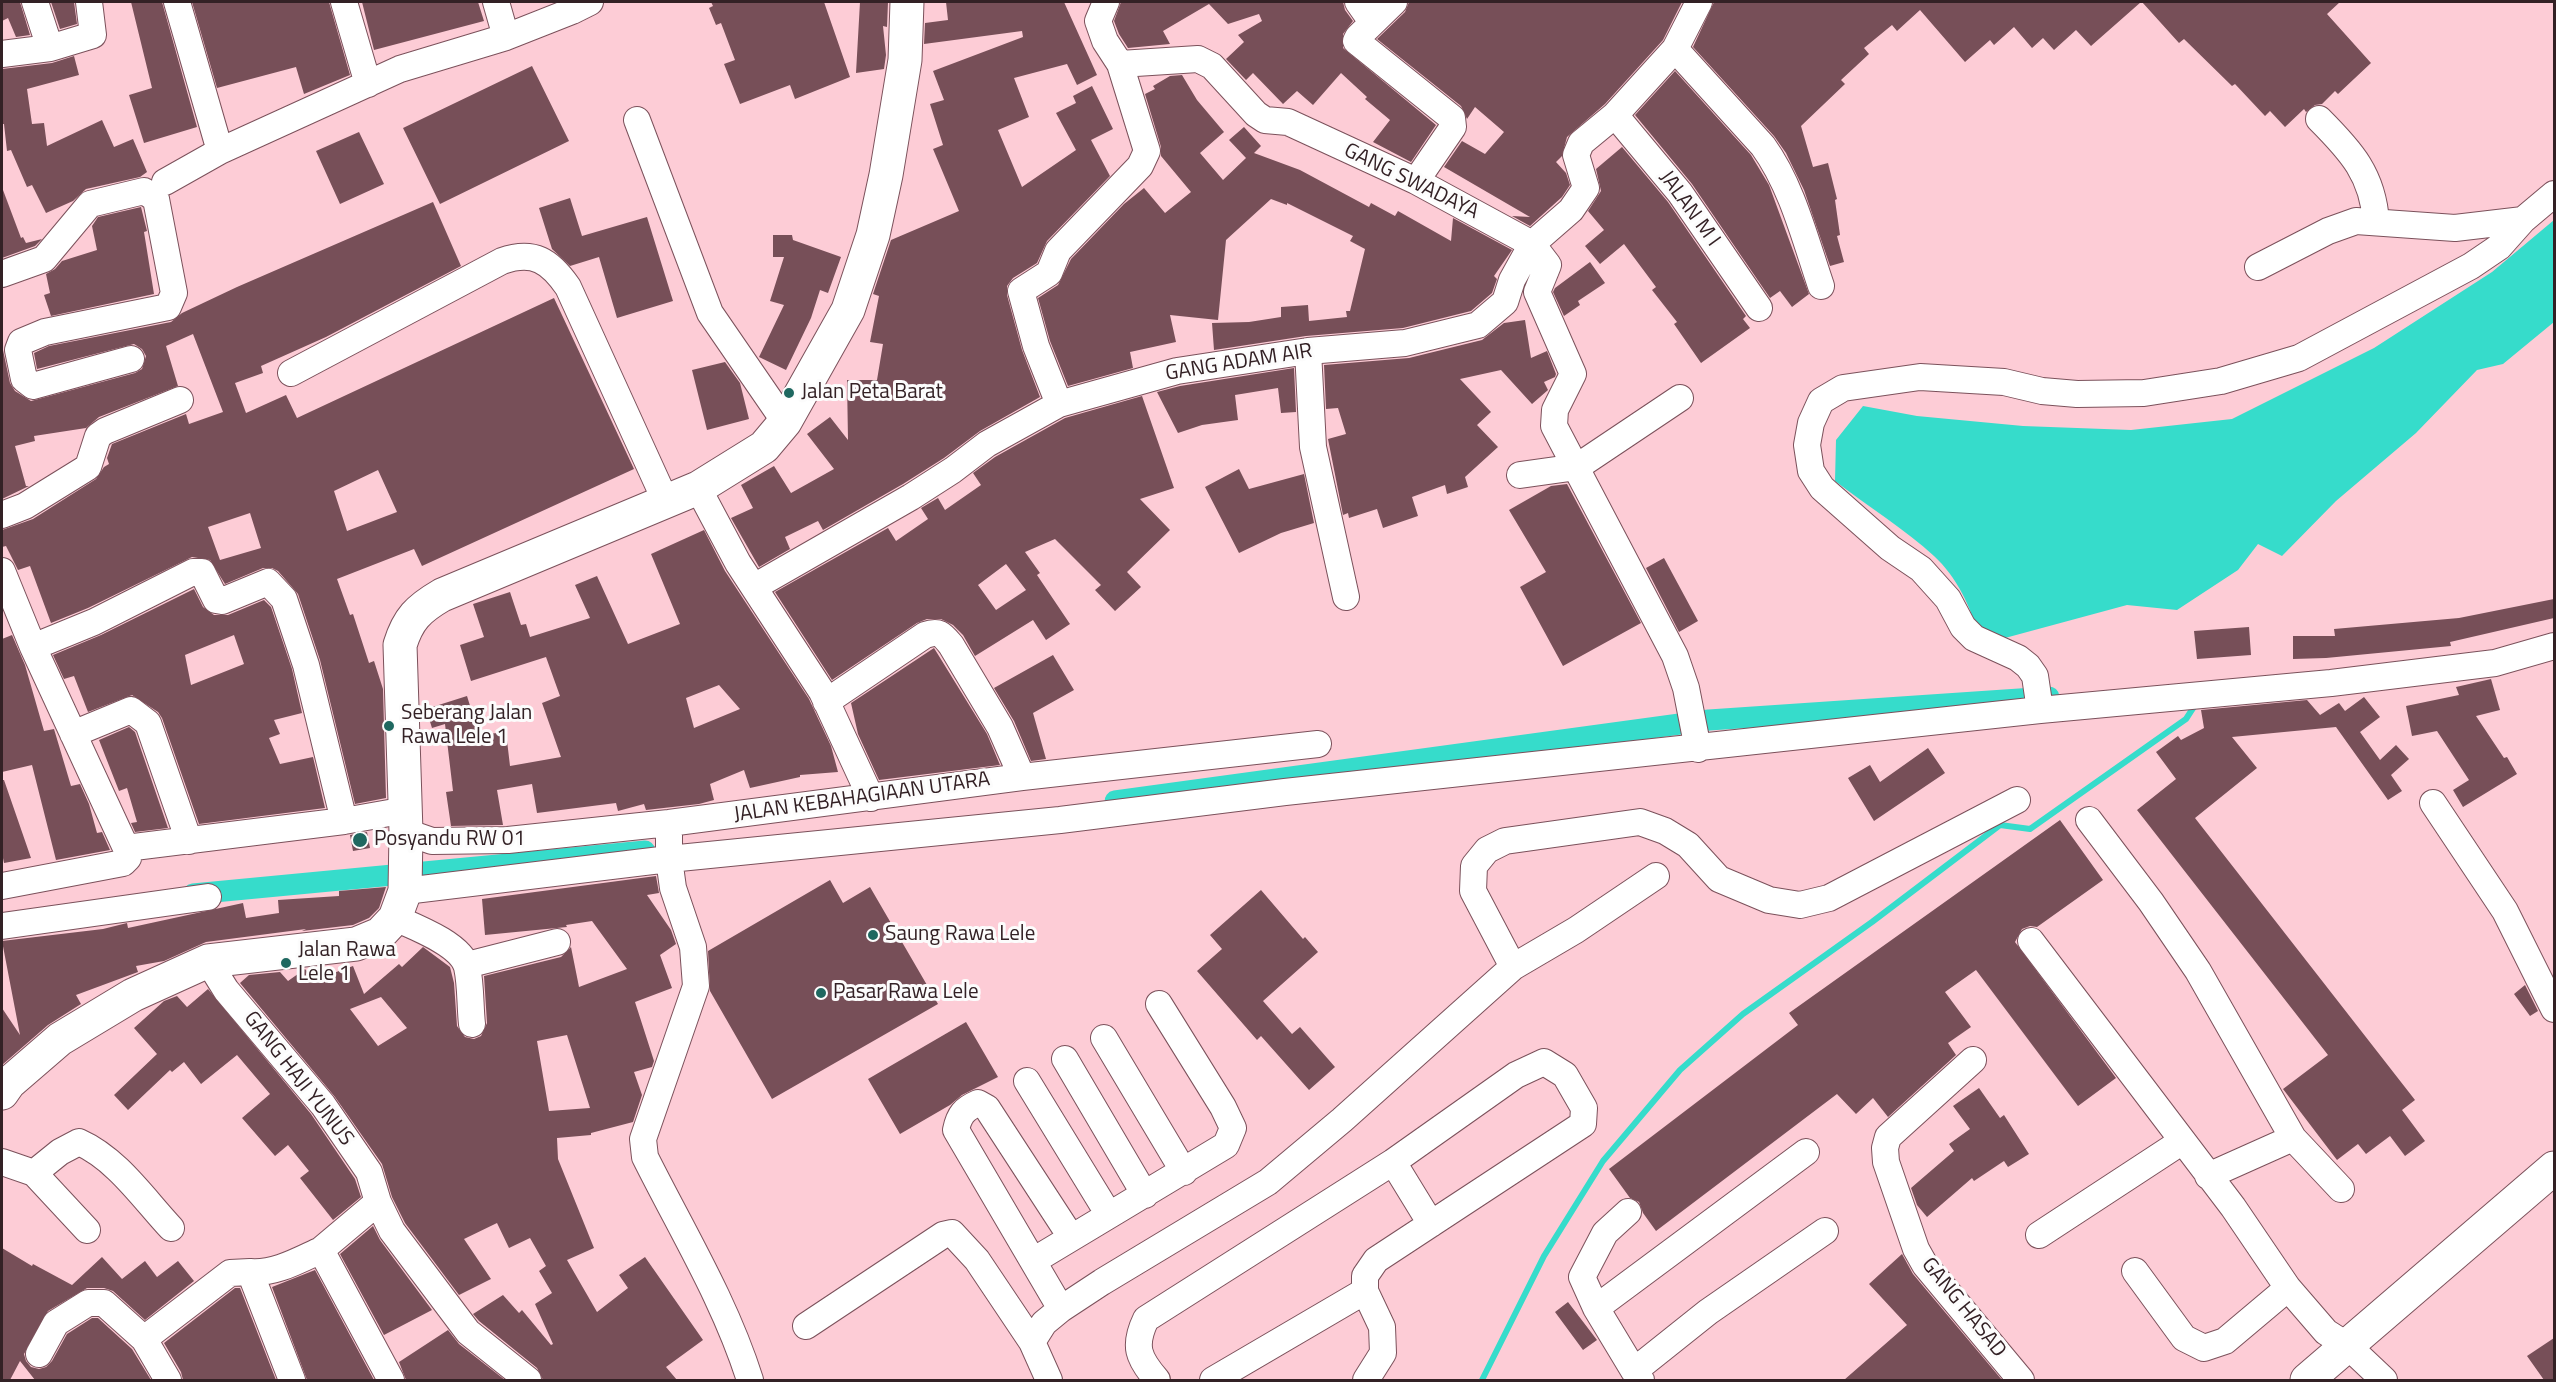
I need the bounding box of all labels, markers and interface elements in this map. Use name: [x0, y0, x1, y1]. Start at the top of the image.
street label: GANG SWADAYA: [1340, 138, 1482, 226]
street label: JALAN M I: [1653, 166, 1725, 252]
street label: GANG ADAM AIR: [1164, 339, 1314, 387]
place label: Jalan Peta Barat: [801, 380, 943, 406]
marker: Jalan Peta Barat: [782, 386, 796, 400]
place label: Seberang Jalan Rawa Lele 1: [401, 701, 532, 751]
marker: Seberang Jalan Rawa Lele 1: [382, 719, 396, 733]
street label: JALAN KEBAHAGIAAN UTARA: [732, 768, 992, 828]
place label: Posyandu RW 01: [374, 827, 525, 853]
marker: Posyandu RW 01: [351, 831, 369, 849]
place label: Saung Rawa Lele: [885, 922, 1035, 948]
marker: Saung Rawa Lele: [866, 928, 880, 942]
place label: Jalan Rawa Lele 1: [298, 938, 396, 988]
marker: Jalan Rawa Lele 1: [279, 956, 293, 970]
place label: Pasar Rawa Lele: [833, 980, 979, 1006]
marker: Pasar Rawa Lele: [814, 986, 828, 1000]
street label: GANG HAJI YUNUS: [238, 1007, 358, 1151]
street label: GANG HASAD: [1915, 1253, 2011, 1363]

